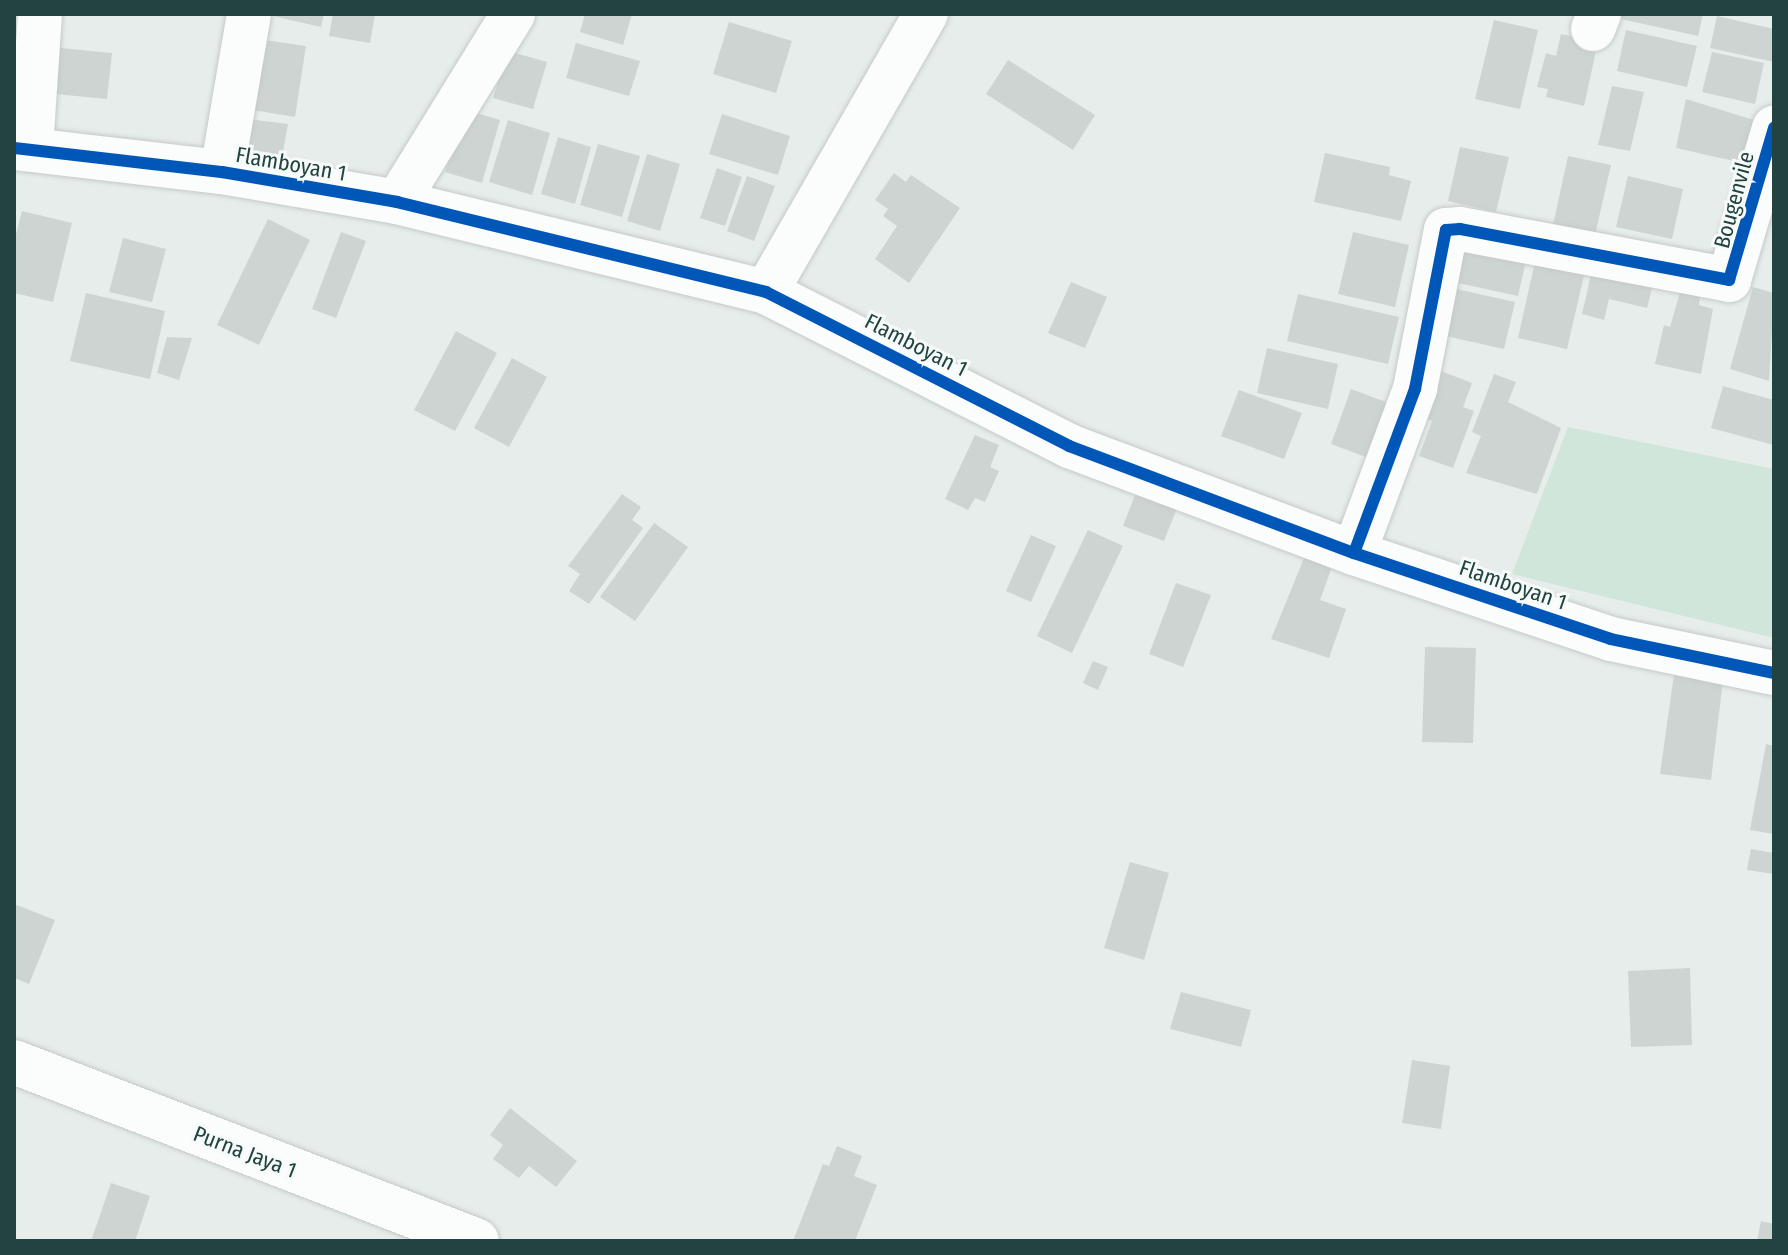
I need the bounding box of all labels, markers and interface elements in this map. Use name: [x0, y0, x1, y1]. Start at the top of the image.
street label: Flamboyan 1: [234, 141, 348, 187]
street label: Bougenvile: [1708, 149, 1760, 251]
street label: Flamboyan 1: [860, 308, 972, 382]
street label: Flamboyan 1: [1456, 554, 1570, 616]
street label: Purna Jaya 1: [190, 1120, 300, 1184]

